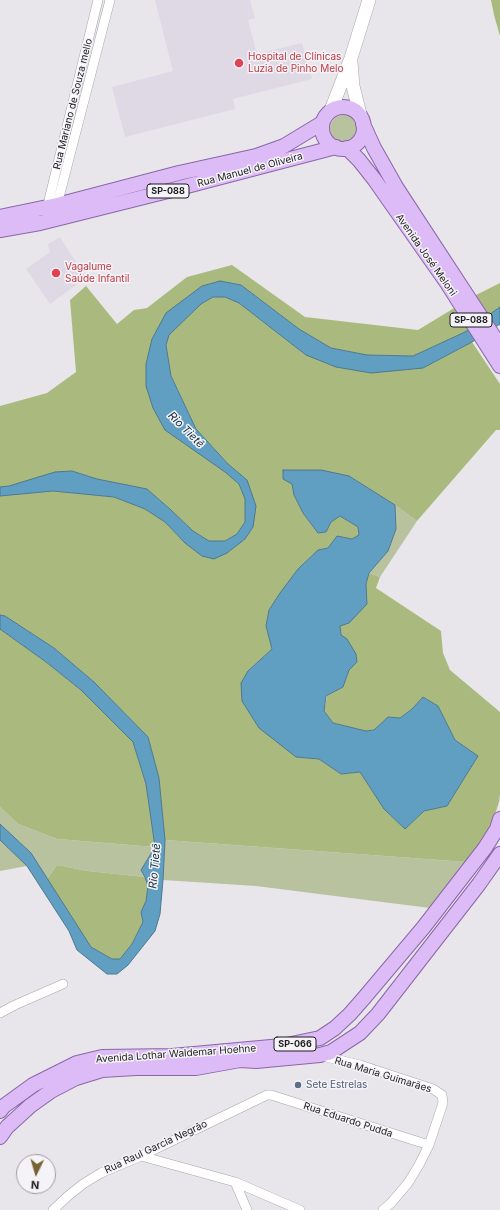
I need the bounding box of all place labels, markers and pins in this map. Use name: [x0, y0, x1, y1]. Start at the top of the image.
place label: Hospital de Clínicas Luzia de Pinho Melo: [248, 51, 343, 74]
marker: Hospital de Clínicas Luzia de Pinho Melo: [233, 57, 245, 69]
place label: Vagalume Saúde Infantil: [65, 261, 129, 284]
marker: Vagalume Saúde Infantil: [50, 267, 62, 279]
place label: Sete Estrelas: [306, 1079, 367, 1091]
marker: Sete Estrelas: [293, 1080, 303, 1090]

